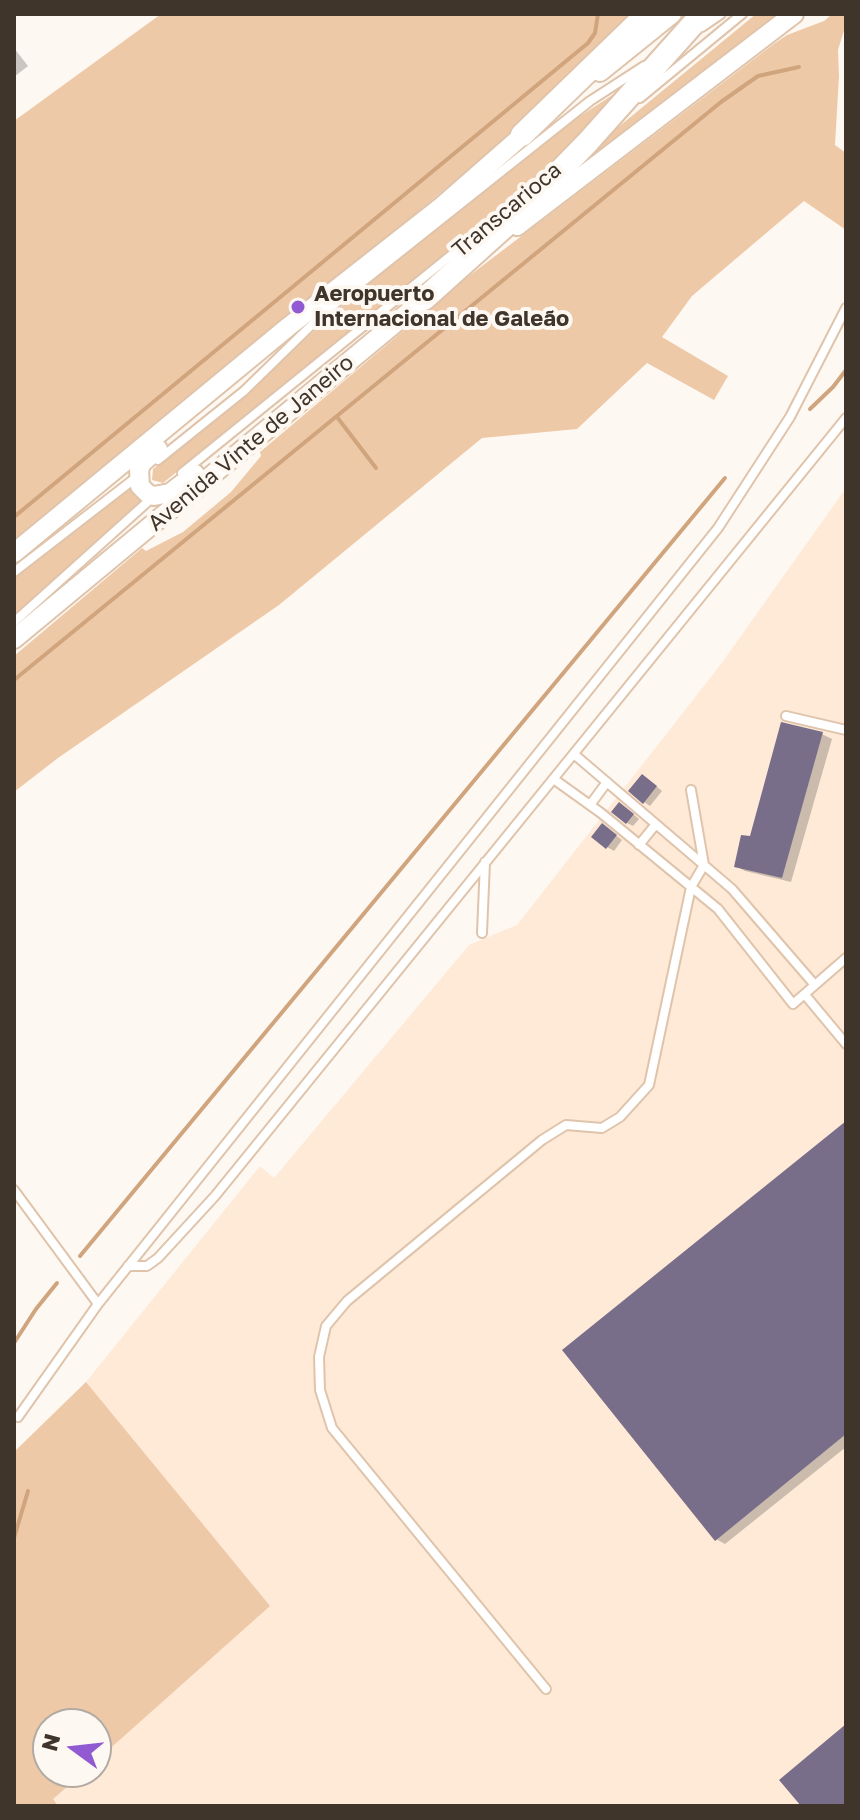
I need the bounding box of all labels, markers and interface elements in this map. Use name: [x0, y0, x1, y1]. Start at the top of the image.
street label: Transcarioca: [447, 157, 567, 263]
place label: Aeropuerto Internacional de Galeão: [314, 281, 569, 332]
marker: Aeropuerto Internacional de Galeão: [289, 298, 307, 316]
street label: Avenida Vinte de Janeiro: [143, 349, 359, 537]
north arrow: [32, 1708, 112, 1788]
text: N: [35, 1731, 65, 1754]

